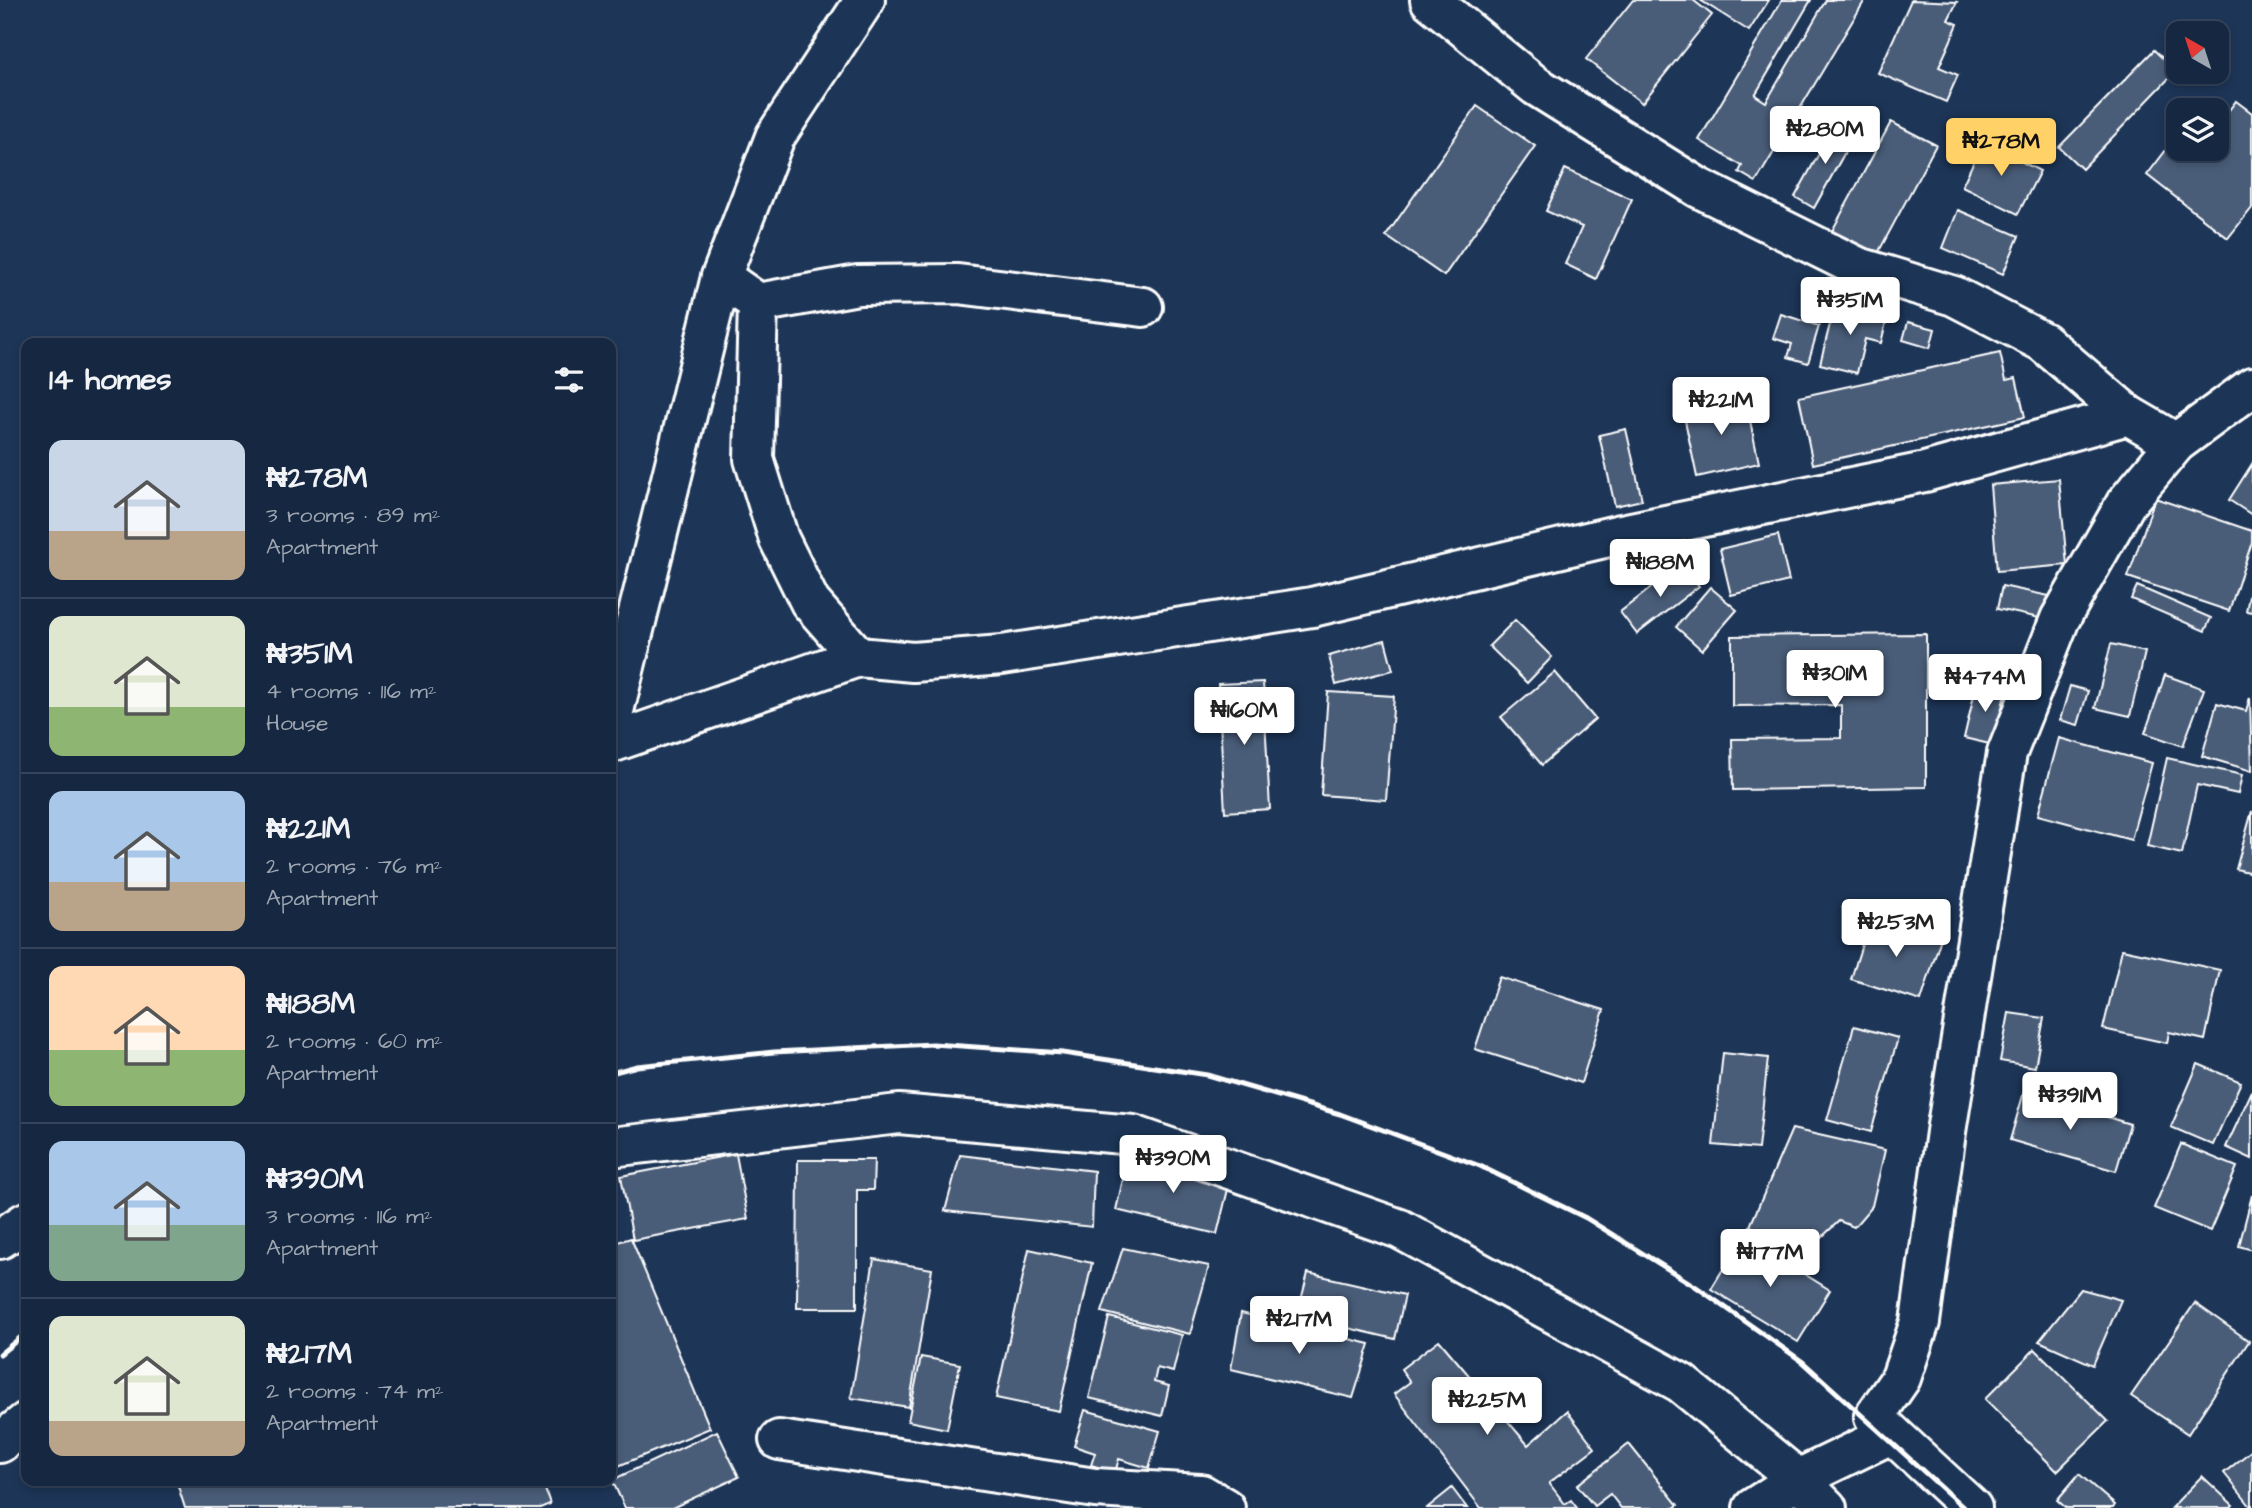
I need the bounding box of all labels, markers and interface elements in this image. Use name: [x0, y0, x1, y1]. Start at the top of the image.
north arrow: [2166, 21, 2230, 84]
map controls: [2166, 21, 2229, 161]
button: layers: [2166, 98, 2229, 161]
pin: ₦280M: [1776, 106, 1874, 166]
text: ₦280M: [1786, 113, 1864, 145]
pin: ₦278M: [1952, 118, 2050, 178]
text: ₦278M: [1962, 125, 2040, 157]
pin: ₦351M: [1801, 278, 1899, 337]
text: ₦351M: [1817, 284, 1883, 316]
text: 14 homes: [49, 359, 172, 401]
icon: filters: [550, 361, 588, 399]
pin: ₦221M: [1672, 378, 1770, 437]
text: ₦221M: [1689, 384, 1753, 416]
text: ₦278M: [266, 457, 368, 499]
icon: home: [105, 468, 189, 552]
text: 3 rooms · 89 m²: [266, 499, 440, 531]
text: Apartment: [266, 531, 378, 563]
pin: ₦188M: [1611, 540, 1709, 599]
text: ₦188M: [1626, 546, 1694, 578]
text: ₦351M: [266, 633, 353, 675]
icon: home: [105, 644, 189, 728]
pin: ₦301M: [1786, 650, 1884, 710]
pin: ₦474M: [1936, 654, 2034, 714]
text: ₦301M: [1803, 657, 1867, 689]
text: ₦474M: [1944, 661, 2026, 693]
text: 4 rooms · 116 m²: [266, 675, 437, 707]
pin: ₦160M: [1195, 688, 1293, 747]
text: ₦160M: [1210, 694, 1278, 726]
text: House: [266, 707, 329, 739]
text: ₦221M: [266, 808, 351, 850]
icon: home: [105, 819, 189, 903]
text: 2 rooms · 76 m²: [266, 850, 442, 882]
text: Apartment: [266, 882, 378, 914]
pin: ₦253M: [1847, 900, 1945, 959]
text: ₦253M: [1858, 906, 1934, 938]
text: ₦188M: [266, 983, 355, 1025]
icon: home: [105, 994, 189, 1078]
text: 2 rooms · 60 m²: [266, 1025, 443, 1057]
text: Apartment: [266, 1057, 378, 1089]
pin: ₦391M: [2021, 1072, 2119, 1132]
text: ₦391M: [2038, 1079, 2102, 1111]
pin: ₦390M: [1124, 1136, 1222, 1195]
text: ₦390M: [1136, 1142, 1210, 1174]
text: ₦390M: [266, 1158, 364, 1200]
icon: home: [105, 1169, 189, 1253]
text: 3 rooms · 116 m²: [266, 1200, 433, 1232]
pin: ₦177M: [1721, 1230, 1819, 1289]
text: Apartment: [266, 1232, 378, 1264]
text: ₦177M: [1737, 1236, 1803, 1268]
pin: ₦217M: [1250, 1296, 1348, 1356]
text: ₦217M: [1266, 1303, 1332, 1335]
text: ₦217M: [266, 1333, 352, 1375]
icon: home: [105, 1344, 189, 1428]
text: 2 rooms · 74 m²: [266, 1375, 444, 1407]
pin: ₦225M: [1438, 1378, 1536, 1437]
text: ₦225M: [1448, 1384, 1526, 1416]
text: Apartment: [266, 1407, 378, 1439]

